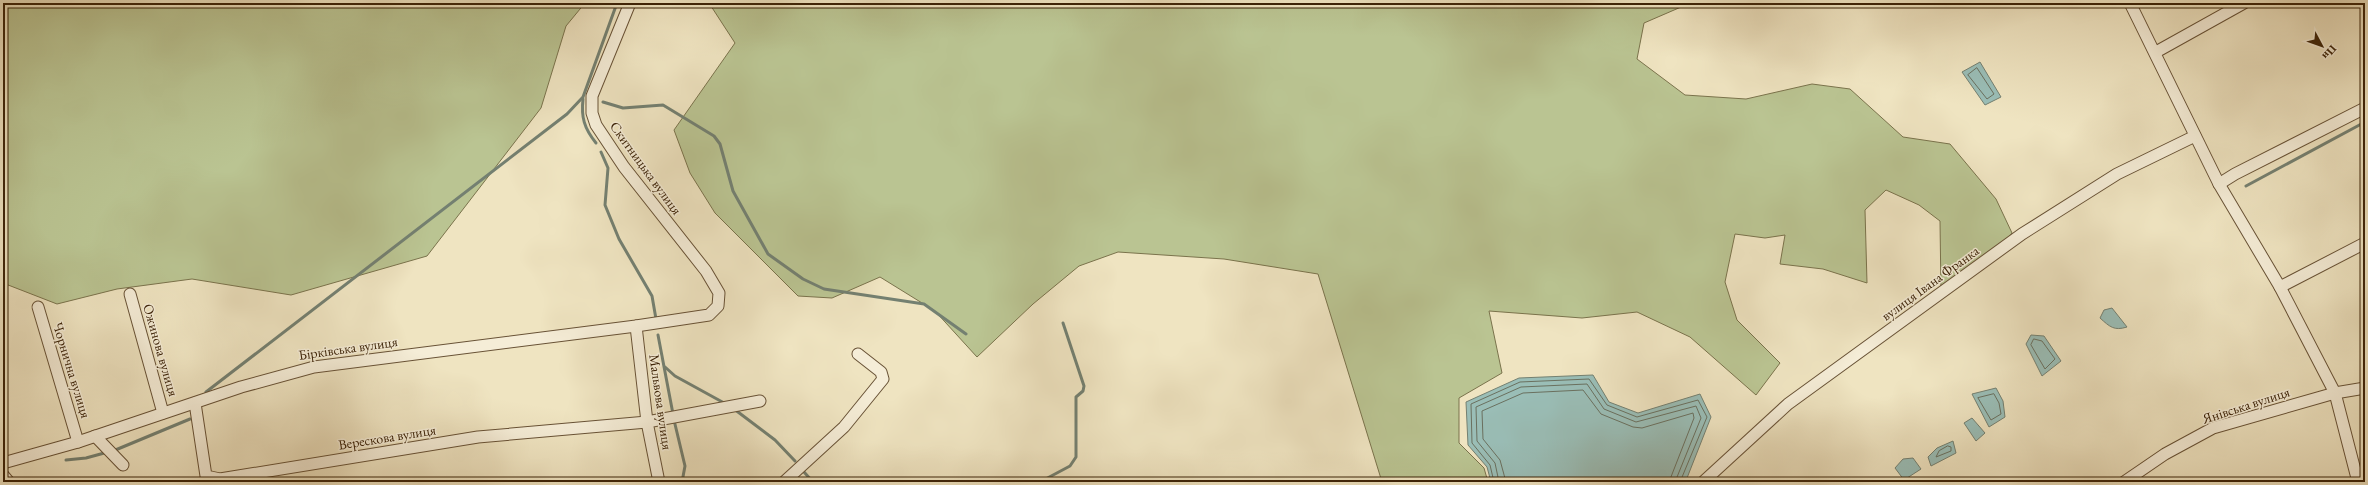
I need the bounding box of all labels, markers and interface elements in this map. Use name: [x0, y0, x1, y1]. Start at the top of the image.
north arrow: [2302, 26, 2342, 66]
text: Пн: [2319, 42, 2340, 63]
street label: Скитницька вулиця: [606, 118, 686, 218]
street label: вулиця Івана Франка: [1878, 241, 1983, 325]
street label: Ожинова вулиця: [139, 302, 183, 398]
street label: Чорнична вулиця: [49, 320, 95, 420]
street label: Бірківська вулиця: [297, 332, 399, 364]
street label: Мальвова вулиця: [645, 353, 677, 451]
street label: Янівська вулиця: [2199, 382, 2292, 428]
street label: Верескова вулиця: [337, 420, 437, 454]

